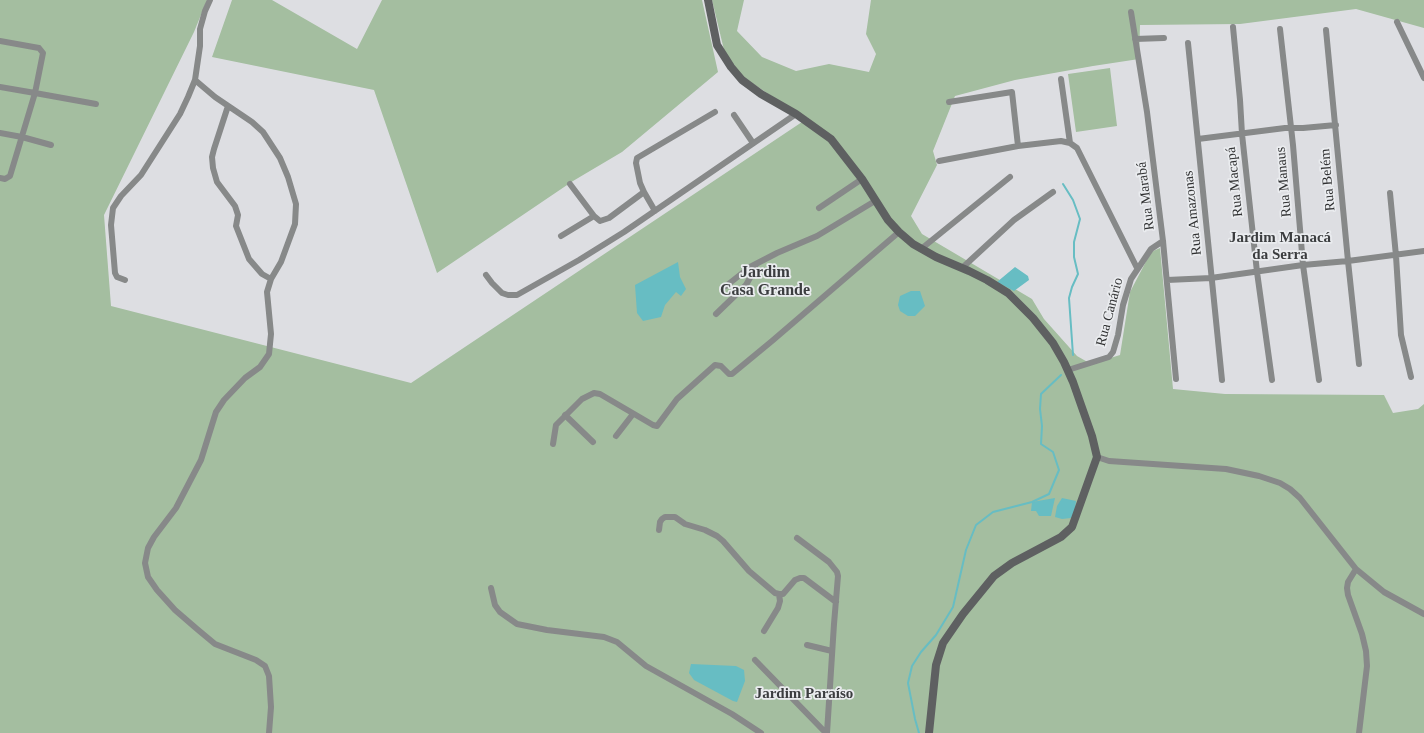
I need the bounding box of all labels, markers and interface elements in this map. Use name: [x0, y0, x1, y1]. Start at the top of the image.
street label: Rua Macapá: [1223, 146, 1247, 218]
street label: Rua Manaus: [1273, 146, 1295, 218]
street label: Rua Belém: [1317, 148, 1339, 212]
street label: Rua Marabá: [1133, 161, 1159, 231]
street label: Rua Amazonas: [1180, 170, 1206, 256]
district label: Jardim Manacá da Serra: [1229, 229, 1331, 264]
district label: Jardim Casa Grande: [720, 263, 810, 301]
street label: Rua Canário: [1093, 276, 1127, 348]
district label: Jardim Paraíso: [755, 685, 853, 703]

